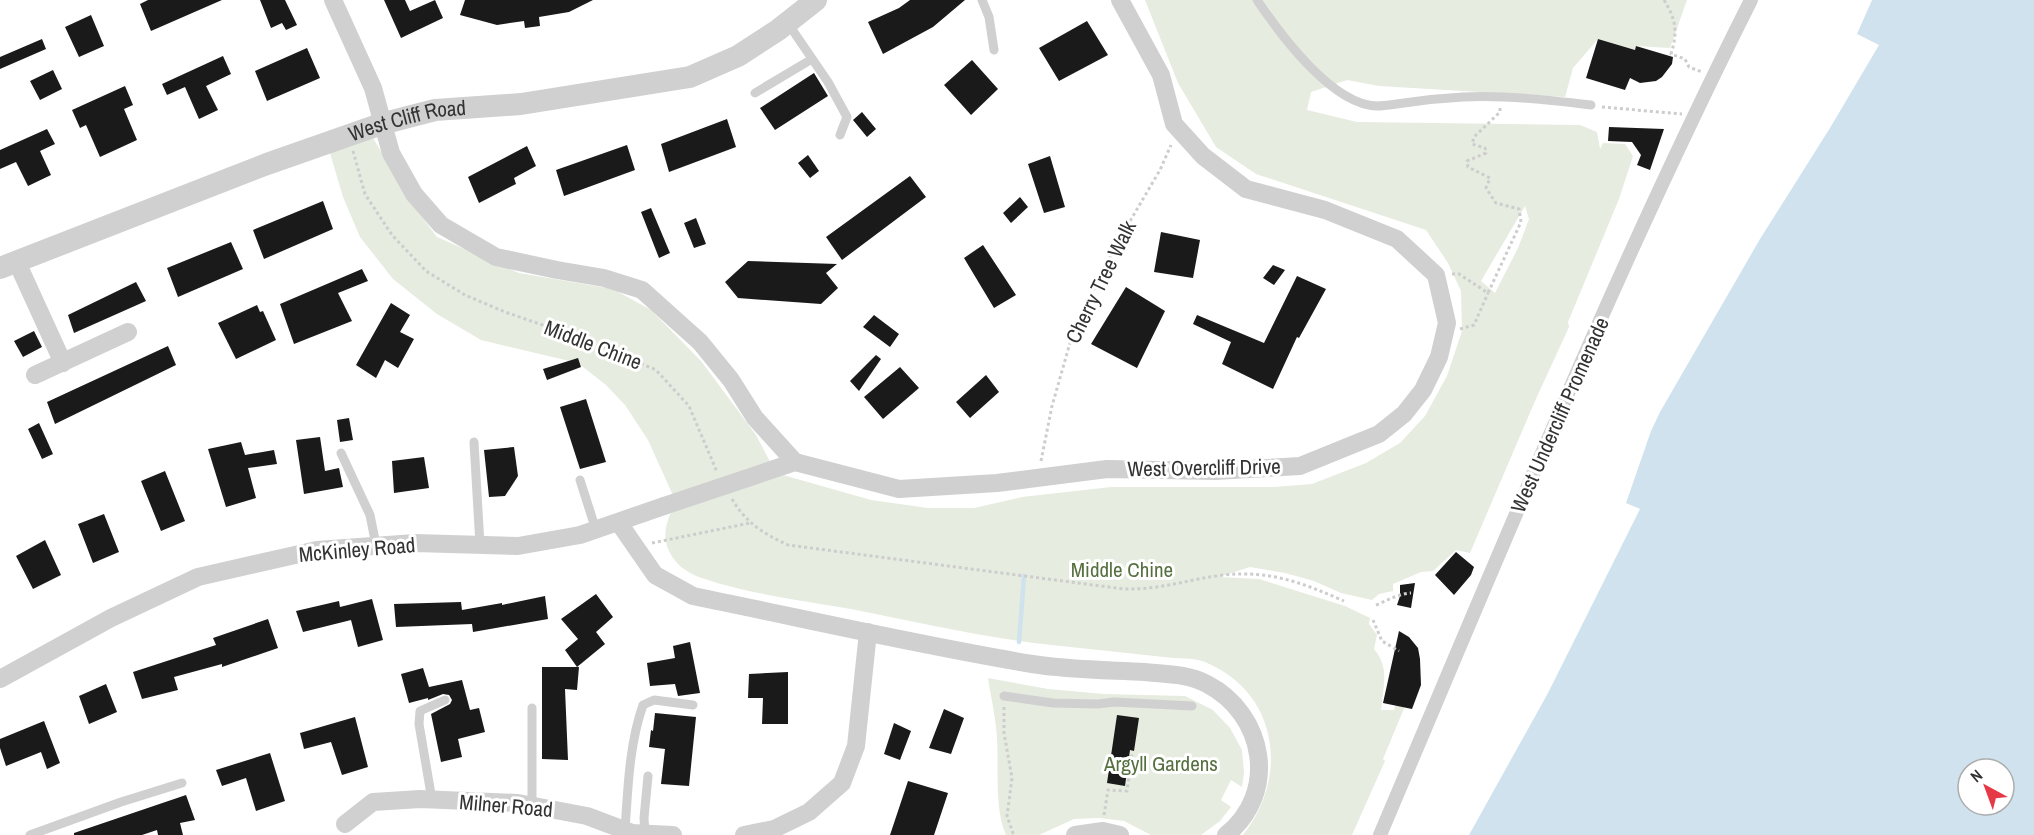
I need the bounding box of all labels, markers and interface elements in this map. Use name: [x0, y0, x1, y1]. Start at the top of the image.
street label: West Cliff Road: [345, 93, 467, 148]
street label: Cherry Tree Walk: [1058, 215, 1143, 348]
street label: Middle Chine: [540, 313, 646, 376]
street label: West Undercliff Promenade: [1503, 313, 1616, 517]
street label: West Overcliff Drive: [1127, 452, 1281, 483]
street label: McKinley Road: [298, 530, 416, 569]
park label: Middle Chine: [1071, 555, 1173, 584]
park label: Argyll Gardens: [1103, 749, 1218, 778]
north arrow: [1956, 757, 2016, 817]
text: N: [1965, 764, 1987, 787]
street label: Milner Road: [458, 787, 554, 824]

